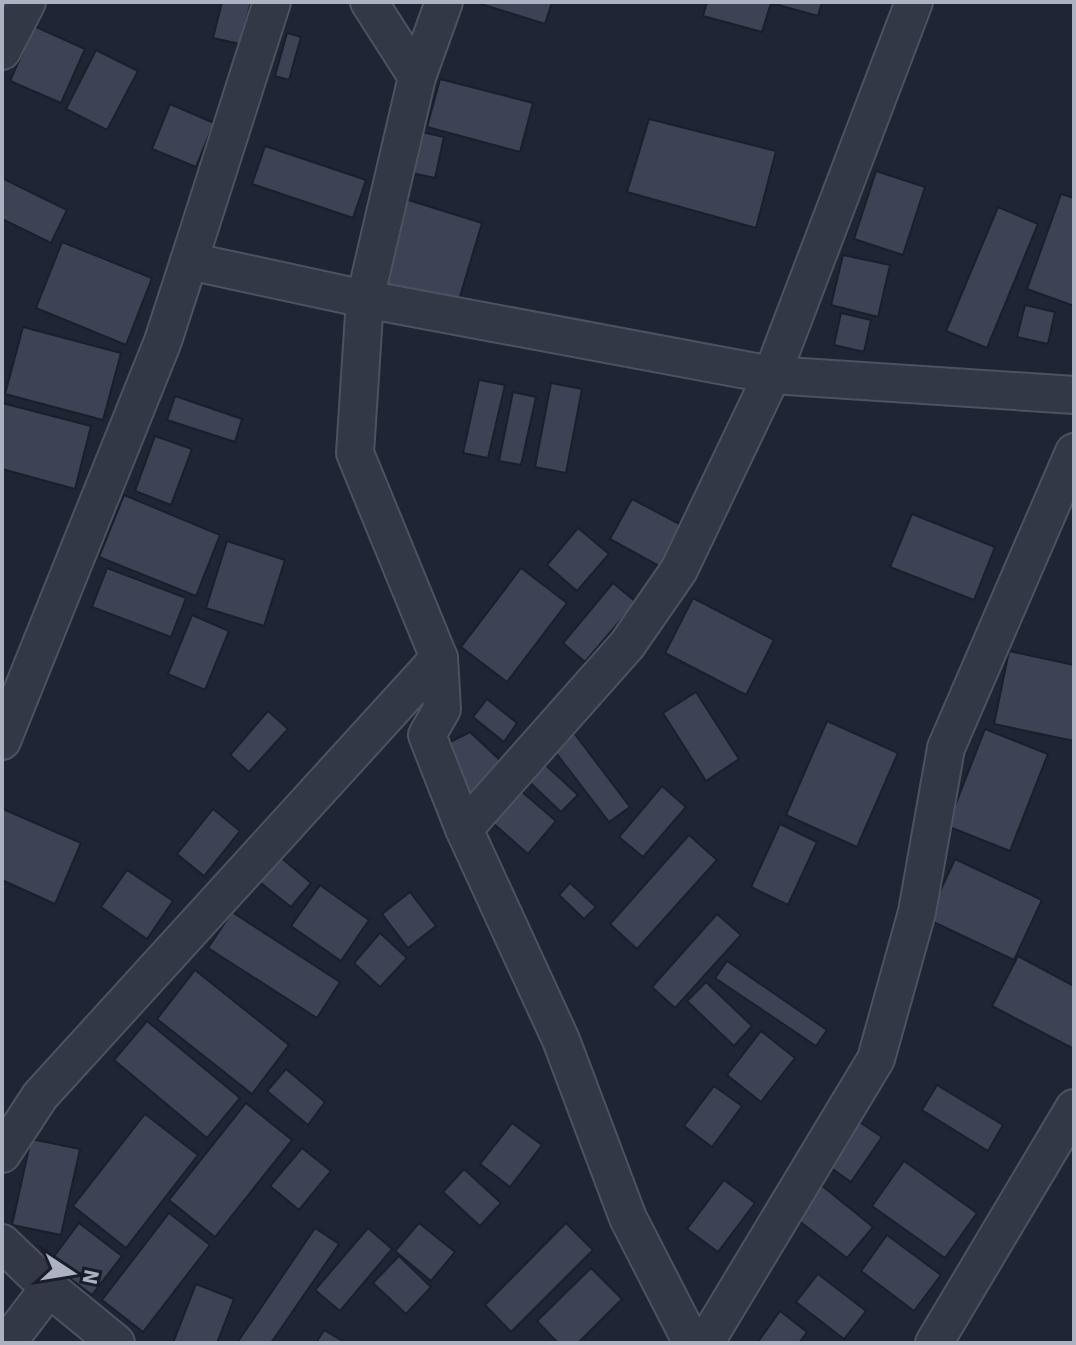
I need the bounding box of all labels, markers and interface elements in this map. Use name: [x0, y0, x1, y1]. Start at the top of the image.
north arrow: [32, 1233, 112, 1313]
text: N: [73, 1266, 108, 1287]

